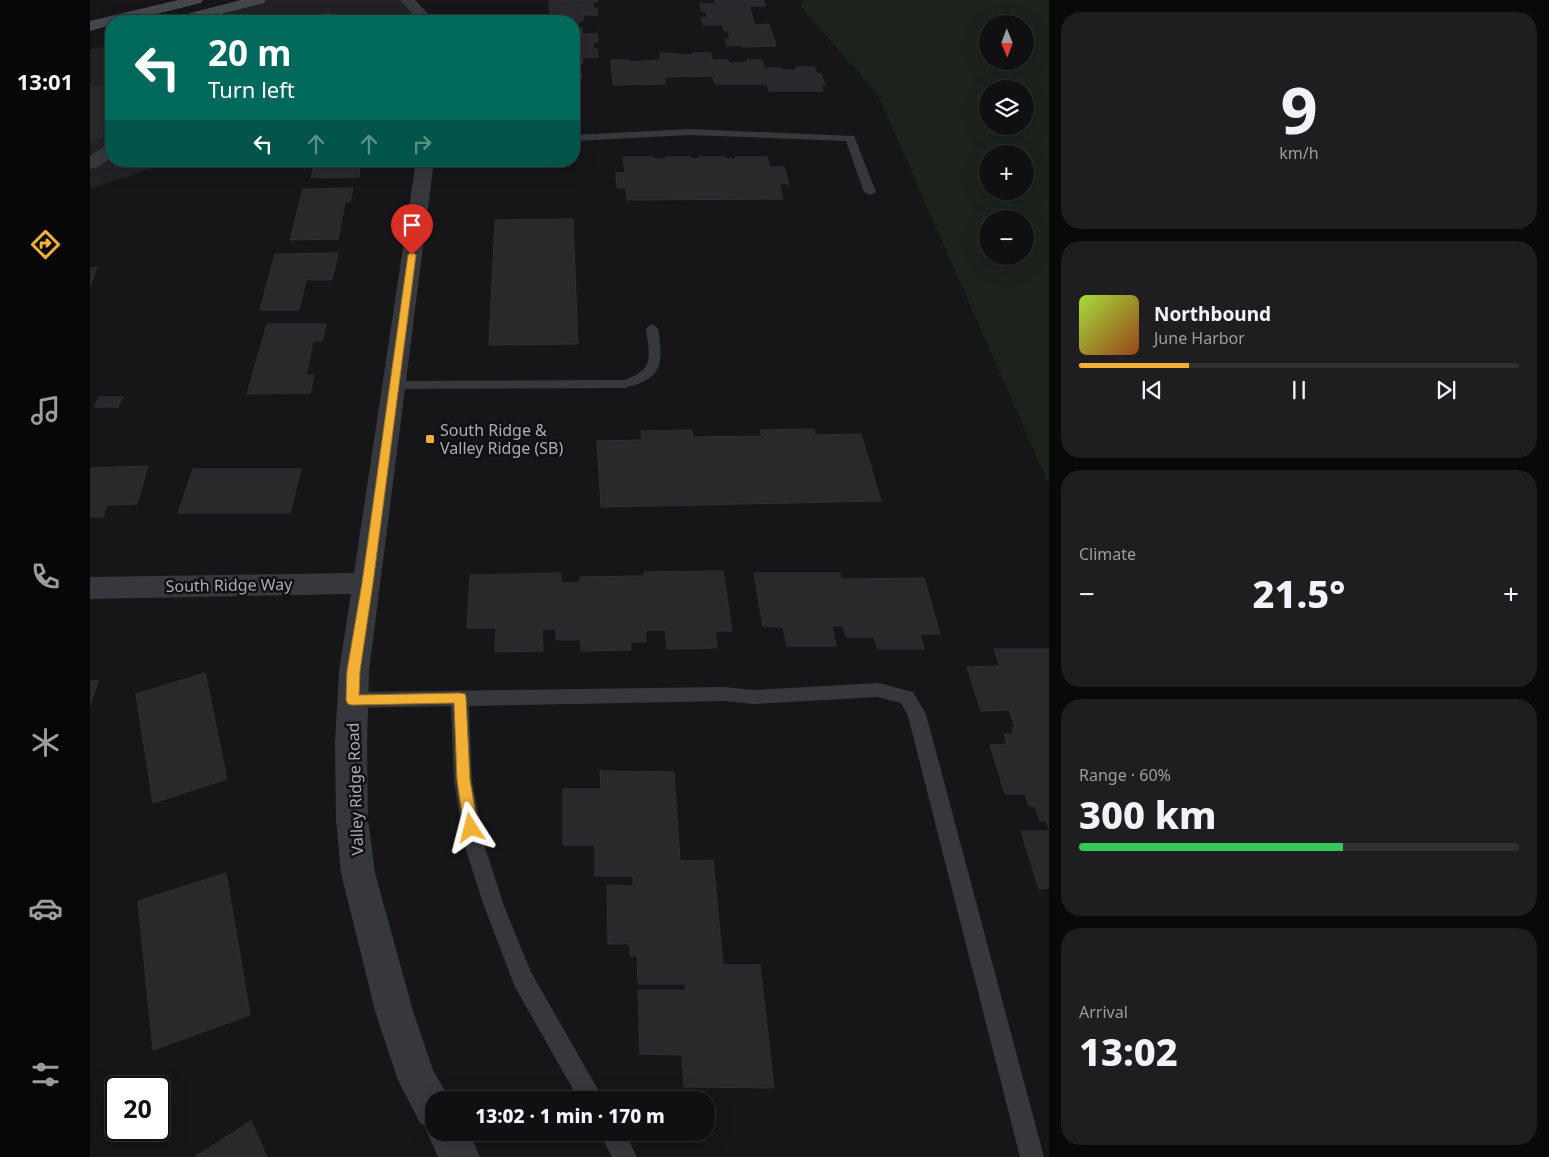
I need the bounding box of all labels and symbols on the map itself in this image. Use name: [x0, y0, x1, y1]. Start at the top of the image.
north arrow: [979, 15, 1034, 70]
pin: [391, 204, 433, 255]
place label: South Ridge & Valley Ridge (SB): [440, 419, 563, 459]
marker: South Ridge & Valley Ridge (SB): [424, 433, 436, 445]
street label: South Ridge Way: [165, 573, 293, 597]
street label: Valley Ridge Road: [342, 722, 368, 856]
position arrow: [444, 801, 496, 853]
speed limit sign: 20: [105, 1076, 170, 1141]

